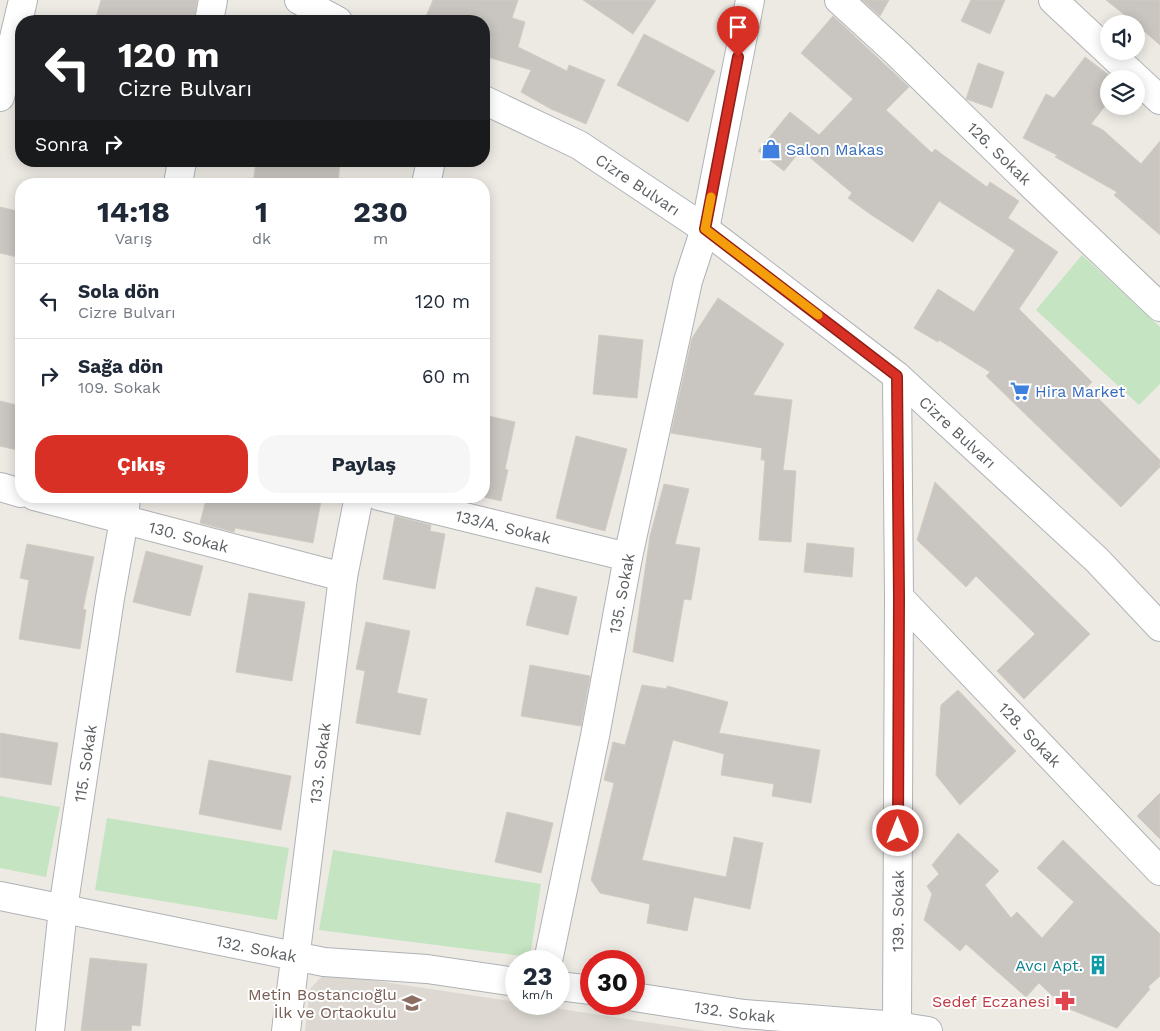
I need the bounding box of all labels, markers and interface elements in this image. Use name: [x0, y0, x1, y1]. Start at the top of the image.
pin: [717, 6, 759, 57]
icon: arrive: [724, 13, 752, 41]
map controls: [1100, 15, 1145, 115]
button: sound: [1100, 15, 1145, 60]
text: 120 m: [118, 34, 219, 76]
icon: left: [35, 35, 100, 100]
button: layers: [1100, 70, 1145, 115]
text: Cizre Bulvarı: [118, 76, 252, 101]
street label: 126. Sokak: [963, 118, 1035, 189]
icon: right: [99, 130, 127, 158]
text: Sonra: [35, 133, 89, 156]
shop icon: Salon Makas: [760, 138, 782, 160]
place label: Salon Makas: [786, 140, 884, 159]
street label: Cizre Bulvarı: [592, 150, 684, 220]
text: 14:18: [97, 194, 170, 229]
text: 1: [255, 194, 268, 229]
text: 230: [353, 194, 408, 229]
text: Varış: [115, 229, 152, 248]
text: dk: [252, 229, 271, 248]
text: m: [373, 229, 388, 248]
text: Sola dön: [78, 280, 159, 303]
icon: left: [35, 287, 63, 315]
text: 120 m: [415, 290, 470, 313]
text: Cizre Bulvarı: [78, 303, 176, 322]
text: Sağa dön: [78, 355, 163, 378]
icon: right: [35, 362, 63, 390]
text: 60 m: [422, 365, 470, 388]
text: 109. Sokak: [78, 378, 160, 397]
supermarket icon: Hira Market: [1009, 380, 1031, 402]
place label: Hira Market: [1035, 382, 1125, 401]
street label: Cizre Bulvarı: [915, 392, 1000, 472]
button: Çıkış: [35, 435, 248, 493]
button: Paylaş: [258, 435, 470, 493]
street label: 133/A. Sokak: [453, 506, 553, 548]
street label: 130. Sokak: [147, 517, 231, 557]
street label: 135. Sokak: [605, 552, 639, 635]
street label: 128. Sokak: [994, 699, 1065, 771]
street label: 133. Sokak: [306, 722, 335, 805]
street label: 115. Sokak: [70, 723, 101, 804]
position arrow: [871, 804, 923, 856]
street label: 139. Sokak: [888, 870, 908, 952]
street label: 132. Sokak: [215, 931, 298, 966]
speed limit sign: 30: [580, 950, 645, 1015]
building icon: Avcı Apt.: [1087, 954, 1109, 976]
place label: Avcı Apt.: [1015, 956, 1083, 975]
text: 23: [523, 962, 552, 991]
place label: Metin Bostancıoğlu İlk ve Ortaokulu: [248, 985, 397, 1022]
text: km/h: [522, 988, 553, 1002]
pharmacy icon: Sedef Eczanesi: [1054, 990, 1076, 1012]
school or university icon: Metin Bostancıoğlu İlk ve Ortaokulu: [401, 992, 423, 1014]
place label: Sedef Eczanesi: [932, 992, 1050, 1011]
street label: 132. Sokak: [693, 997, 776, 1026]

